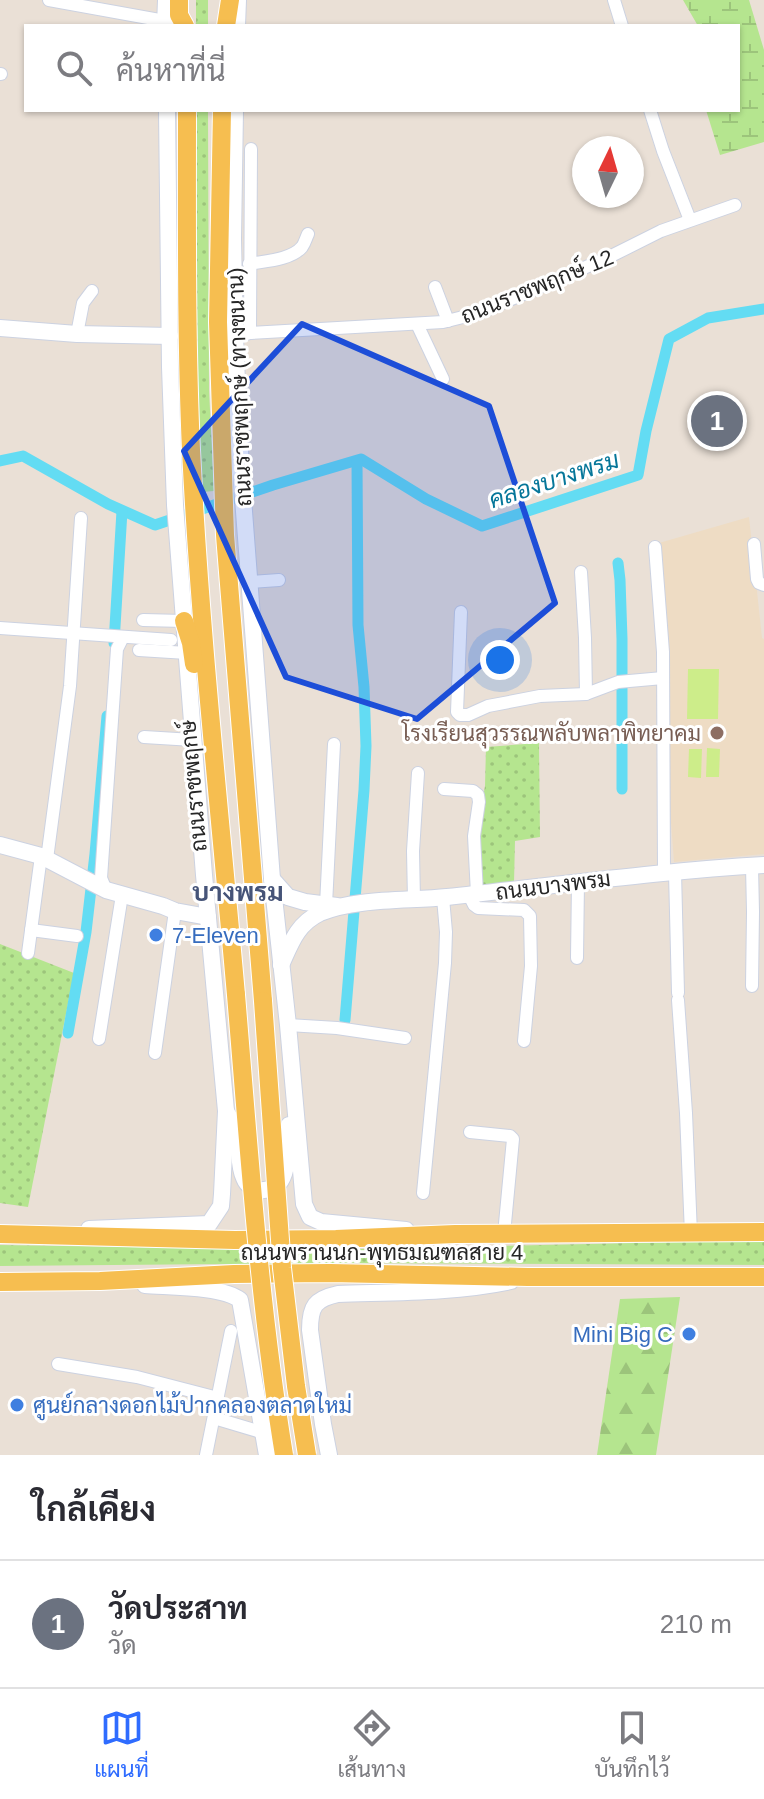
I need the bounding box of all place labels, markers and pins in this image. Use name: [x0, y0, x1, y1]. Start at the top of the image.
pin: 1: [691, 391, 743, 451]
place label: โรงเรียนสุวรรณพลับพลาพิทยาคม: [401, 719, 701, 749]
marker: โรงเรียนสุวรรณพลับพลาพิทยาคม: [708, 724, 726, 742]
place label: 7-Eleven: [172, 923, 259, 948]
marker: 7-Eleven: [147, 926, 165, 944]
place label: Mini Big C: [573, 1322, 673, 1347]
marker: Mini Big C: [680, 1325, 698, 1343]
place label: ศูนย์กลางดอกไม้ปากคลองตลาดใหม่: [33, 1391, 352, 1421]
marker: ศูนย์กลางดอกไม้ปากคลองตลาดใหม่: [8, 1396, 26, 1414]

